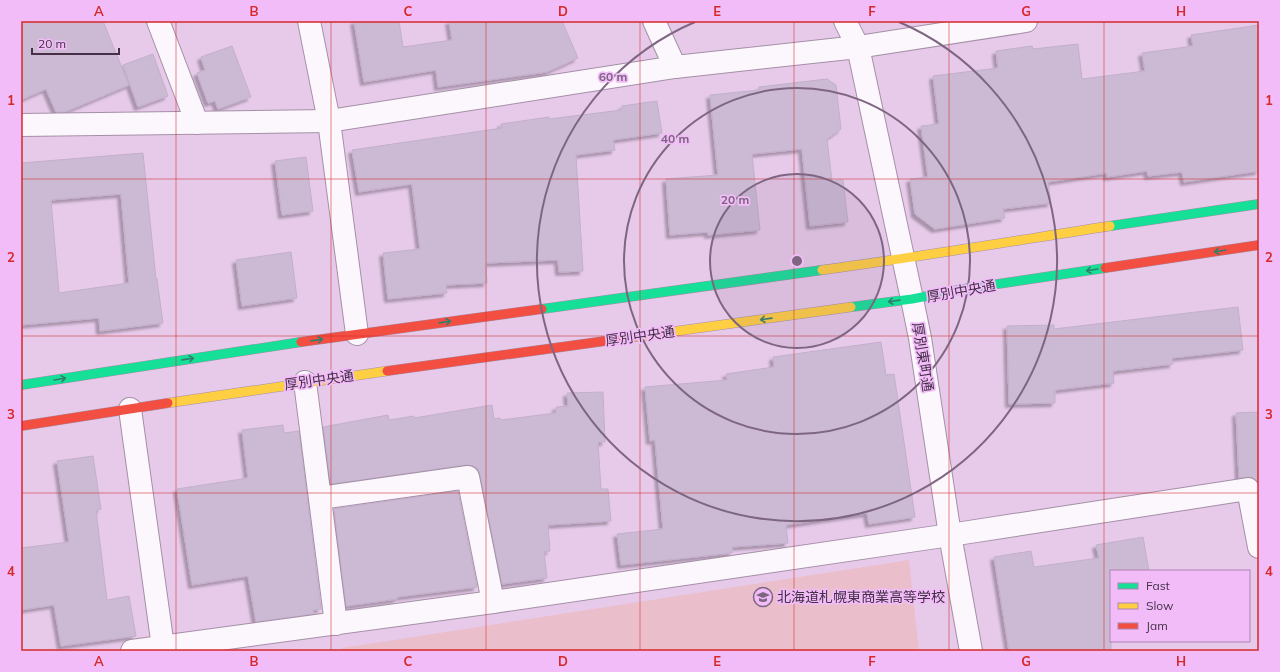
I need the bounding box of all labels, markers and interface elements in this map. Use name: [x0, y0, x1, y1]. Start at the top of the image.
text: A: [94, 3, 104, 19]
text: B: [250, 3, 259, 19]
text: C: [404, 3, 413, 19]
text: D: [558, 3, 568, 19]
text: E: [713, 3, 721, 19]
text: F: [868, 3, 876, 19]
text: G: [1021, 3, 1031, 19]
text: H: [1176, 3, 1186, 19]
scale bar: [32, 30, 119, 56]
text: 20 m: [38, 36, 66, 51]
text: 60 m: [599, 69, 627, 84]
text: 1: [7, 92, 15, 108]
text: 1: [1265, 92, 1273, 108]
text: 40 m: [661, 131, 689, 146]
text: 20 m: [721, 192, 749, 207]
one-way arrow: [1214, 247, 1227, 255]
text: 2: [7, 249, 15, 265]
text: 2: [1265, 249, 1273, 265]
centre of rings: [790, 254, 804, 268]
one-way arrow: [1086, 266, 1099, 274]
street label: 厚別中央通: [925, 276, 997, 306]
one-way arrow: [888, 297, 901, 305]
one-way arrow: [759, 315, 772, 323]
one-way arrow: [438, 318, 451, 326]
street label: 厚別東町通: [909, 321, 937, 393]
street label: 厚別中央通: [604, 322, 676, 350]
one-way arrow: [310, 336, 323, 344]
one-way arrow: [181, 355, 194, 363]
street label: 厚別中央通: [283, 366, 355, 394]
one-way arrow: [53, 375, 66, 383]
text: 3: [7, 406, 15, 422]
text: 3: [1265, 406, 1273, 422]
text: 4: [7, 563, 15, 579]
text: 4: [1265, 563, 1273, 579]
legend: [1110, 570, 1250, 642]
text: Fast: [1146, 578, 1170, 593]
school or university icon: 北海道札幌東商業高等学校: [752, 586, 774, 608]
place label: 北海道札幌東商業高等学校: [777, 588, 945, 606]
text: Slow: [1146, 598, 1174, 613]
text: Jam: [1146, 618, 1168, 633]
text: A: [94, 653, 104, 669]
text: B: [250, 653, 259, 669]
text: C: [404, 653, 413, 669]
text: D: [558, 653, 568, 669]
text: E: [713, 653, 721, 669]
text: F: [868, 653, 876, 669]
text: G: [1021, 653, 1031, 669]
text: H: [1176, 653, 1186, 669]

